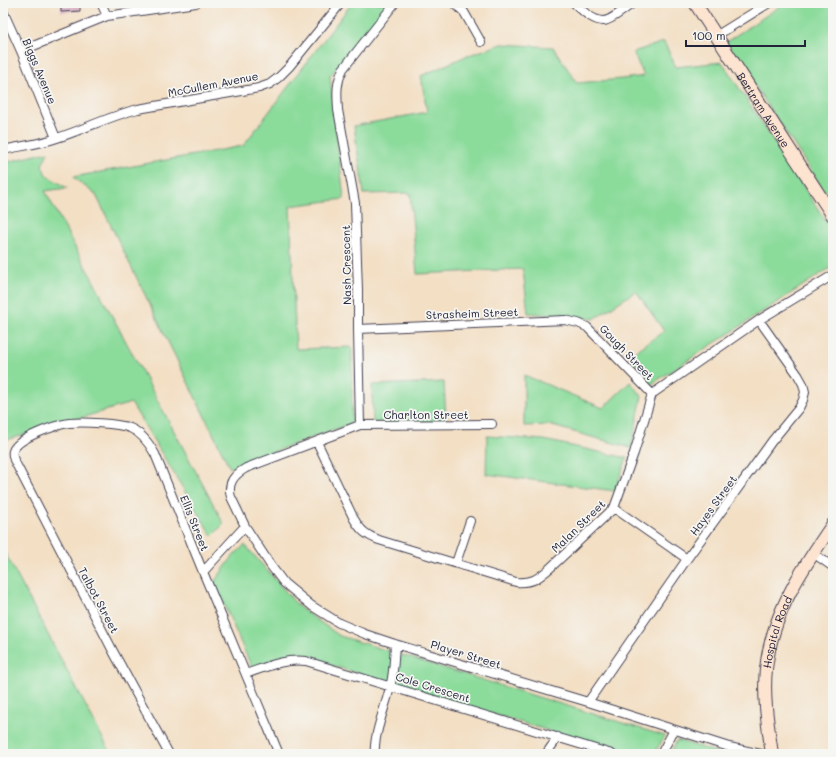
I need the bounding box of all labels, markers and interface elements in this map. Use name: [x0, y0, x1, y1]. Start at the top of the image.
scale bar: [686, 22, 805, 48]
text: 100 m: [692, 27, 726, 43]
street label: Biggs Avenue: [19, 36, 61, 106]
street label: McCullem Avenue: [167, 68, 260, 100]
street label: Bertram Avenue: [734, 69, 794, 150]
street label: Nash Crescent: [338, 225, 354, 305]
street label: Strasheim Street: [426, 304, 519, 322]
street label: Gough Street: [597, 321, 657, 383]
street label: Charlton Street: [383, 407, 469, 422]
street label: Hayes Street: [686, 472, 740, 538]
street label: Ellis Street: [177, 493, 213, 553]
street label: Malan Street: [548, 496, 608, 556]
street label: Talbot Street: [75, 564, 123, 636]
street label: Hospital Road: [759, 593, 795, 669]
street label: Player Street: [429, 636, 503, 672]
street label: Cole Crescent: [394, 669, 472, 706]

